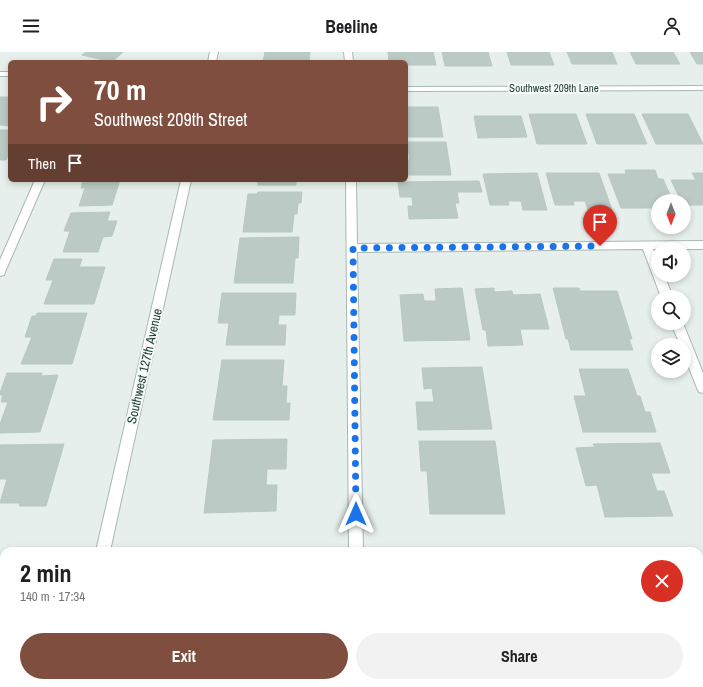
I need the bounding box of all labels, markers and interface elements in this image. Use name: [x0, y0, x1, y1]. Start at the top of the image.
text: Beeline: [325, 14, 378, 39]
icon: menu: [20, 15, 42, 37]
icon: person: [661, 15, 683, 37]
text: 70 m: [94, 71, 146, 109]
icon: right: [28, 76, 80, 128]
street label: Southwest 209th Lane: [509, 81, 599, 95]
text: Southwest 209th Street: [94, 107, 247, 132]
icon: arrive: [64, 152, 86, 174]
text: Then: [28, 153, 56, 174]
north arrow: [651, 194, 691, 234]
map controls: [651, 194, 691, 378]
pin: [583, 205, 617, 246]
icon: arrive: [589, 211, 611, 233]
button: sound: [651, 242, 691, 282]
button: search: [651, 290, 691, 330]
street label: Southwest 127th Avenue: [123, 307, 166, 425]
button: layers: [651, 338, 691, 378]
position arrow: [335, 493, 377, 535]
text: 2 min: [20, 557, 71, 589]
button: close: [641, 560, 683, 602]
text: 140 m · 17:34: [20, 588, 85, 605]
button: Exit: [20, 633, 348, 679]
button: Share: [356, 633, 683, 679]

